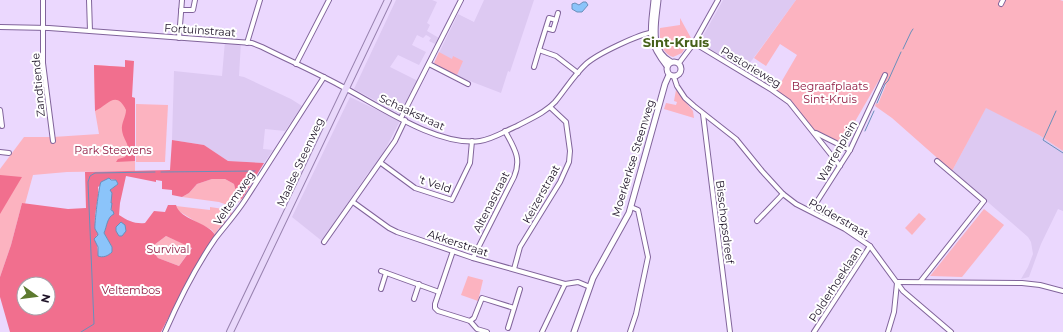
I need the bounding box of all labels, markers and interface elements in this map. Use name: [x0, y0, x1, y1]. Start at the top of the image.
street label: Fortuinstraat: [164, 21, 237, 40]
district label: Sint-Kruis: [643, 34, 709, 50]
street label: Pastorieweg: [718, 43, 784, 91]
street label: Zandtiende: [28, 52, 48, 118]
park label: Begraafplaats Sint-Kruis: [792, 79, 869, 106]
street label: Schaakstraat: [377, 91, 448, 134]
street label: Moerkerkse Steenweg: [608, 97, 658, 219]
street label: Maalse Steenweg: [273, 115, 327, 209]
street label: Warrenplein: [814, 118, 860, 184]
park label: Park Steevens: [74, 143, 152, 157]
street label: Keizerstraat: [519, 162, 563, 226]
street label: Veltemweg: [210, 168, 258, 228]
street label: Altenastraat: [470, 169, 513, 235]
street label: 't Veld: [417, 172, 453, 196]
street label: Bisschopsdreef: [713, 179, 737, 266]
street label: Polderstraat: [806, 195, 872, 241]
street label: Akkerstraat: [426, 227, 491, 260]
park label: Survival: [147, 242, 189, 256]
street label: Polderhoeklaan: [805, 244, 865, 324]
north arrow: [16, 276, 56, 316]
park label: Veltembos: [102, 283, 161, 297]
text: N: [38, 292, 54, 304]

